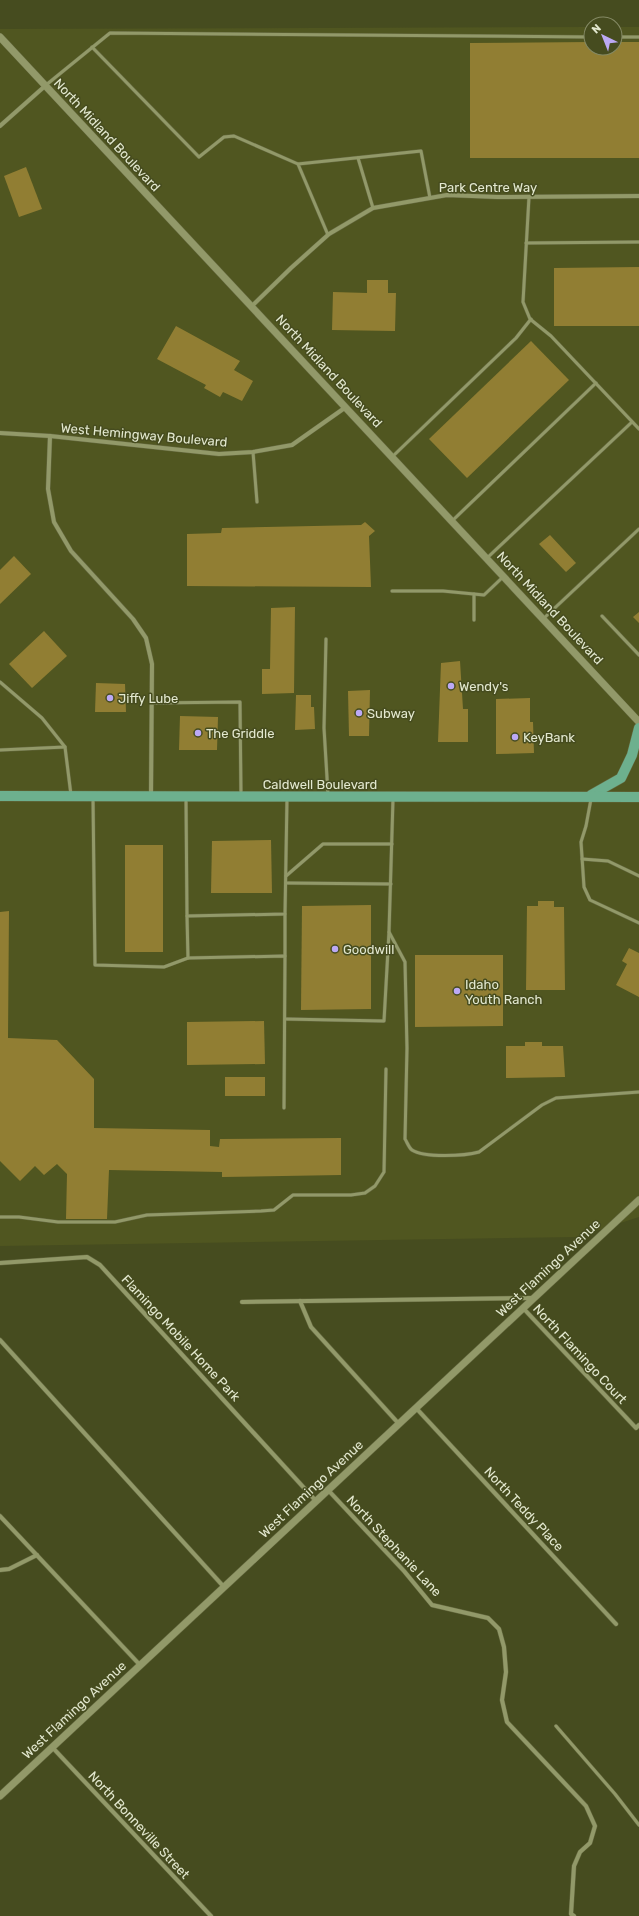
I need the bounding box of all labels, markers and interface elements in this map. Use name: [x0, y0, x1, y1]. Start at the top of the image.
north arrow: [583, 16, 623, 56]
text: N: [589, 22, 604, 37]
street label: North Midland Boulevard: [51, 75, 163, 195]
street label: Park Centre Way: [439, 180, 537, 195]
street label: North Midland Boulevard: [273, 311, 385, 431]
street label: West Hemingway Boulevard: [60, 420, 228, 451]
street label: North Midland Boulevard: [494, 548, 606, 668]
place label: Wendy's: [459, 679, 509, 694]
marker: Wendy's: [446, 681, 456, 691]
place label: Jiffy Lube: [118, 691, 178, 706]
marker: Jiffy Lube: [105, 693, 115, 703]
place label: Subway: [367, 706, 415, 721]
marker: Subway: [354, 708, 364, 718]
place label: The Griddle: [206, 726, 275, 741]
marker: The Griddle: [193, 728, 203, 738]
place label: KeyBank: [523, 730, 575, 745]
marker: KeyBank: [510, 732, 520, 742]
street label: Caldwell Boulevard: [263, 777, 377, 792]
place label: Goodwill: [343, 942, 394, 957]
marker: Goodwill: [330, 944, 340, 954]
place label: Idaho Youth Ranch: [465, 977, 542, 1007]
marker: Idaho Youth Ranch: [452, 986, 462, 996]
street label: West Flamingo Avenue: [493, 1216, 604, 1321]
street label: Flamingo Mobile Home Park: [118, 1272, 244, 1405]
street label: North Flamingo Court: [529, 1301, 630, 1408]
street label: West Flamingo Avenue: [256, 1437, 367, 1542]
street label: North Teddy Place: [481, 1464, 567, 1554]
street label: North Stephanie Lane: [343, 1493, 445, 1599]
street label: West Flamingo Avenue: [19, 1658, 130, 1763]
street label: North Bonneville Street: [85, 1768, 193, 1882]

